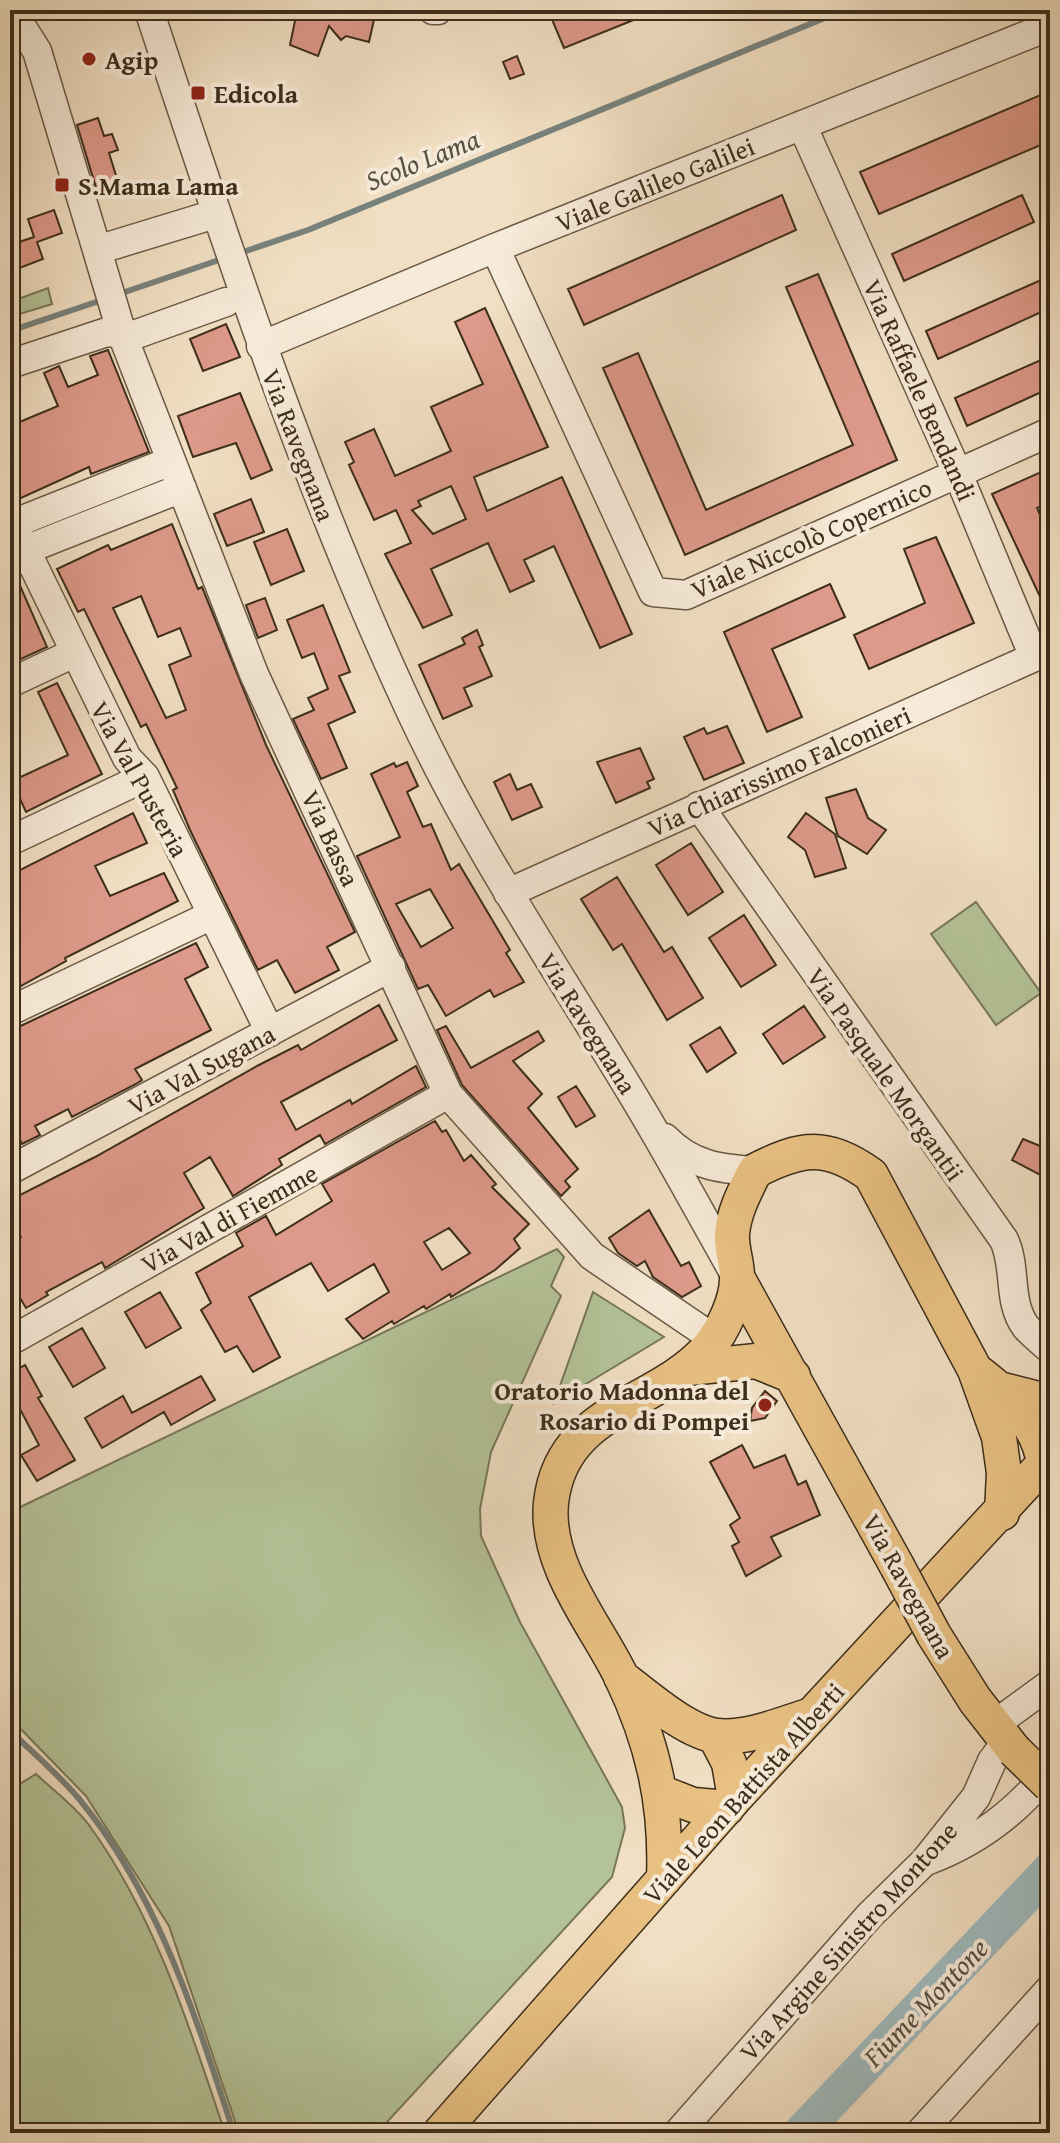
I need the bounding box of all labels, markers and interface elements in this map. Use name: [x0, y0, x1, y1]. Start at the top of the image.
place label: Agip: [105, 40, 158, 79]
marker: Agip: [80, 50, 98, 68]
place label: Edicola: [214, 74, 299, 113]
marker: Edicola: [189, 84, 207, 102]
water label: Scolo Lama: [359, 118, 485, 200]
street label: Viale Galileo Galilei: [550, 126, 760, 242]
place label: S.Mama Lama: [78, 166, 239, 205]
marker: S.Mama Lama: [53, 176, 71, 194]
street label: Via Raffaele Bendandi: [853, 273, 987, 507]
street label: Via Ravegnana: [252, 363, 346, 528]
street label: Viale Niccolò Copernico: [684, 467, 938, 609]
street label: Via Val Pusteria: [81, 694, 199, 865]
street label: Via Chiarissimo Falconieri: [641, 695, 917, 847]
street label: Via Bassa: [292, 783, 371, 893]
street label: Via Ravegnana: [529, 945, 647, 1102]
street label: Via Pasquale Morgantii: [797, 959, 975, 1189]
street label: Via Val Sugana: [120, 1013, 282, 1124]
street label: Via Val di Fiemme: [133, 1153, 325, 1283]
place label: Oratorio Madonna del Rosario di Pompei: [494, 1371, 749, 1440]
marker: Oratorio Madonna del Rosario di Pompei: [756, 1396, 774, 1414]
street label: Via Ravegnana: [853, 1506, 965, 1666]
street label: Viale Leon Battista Alberti: [633, 1674, 853, 1912]
street label: Via Argine Sinistro Montone: [730, 1812, 966, 2070]
water label: Fiume Montone: [852, 1928, 997, 2076]

